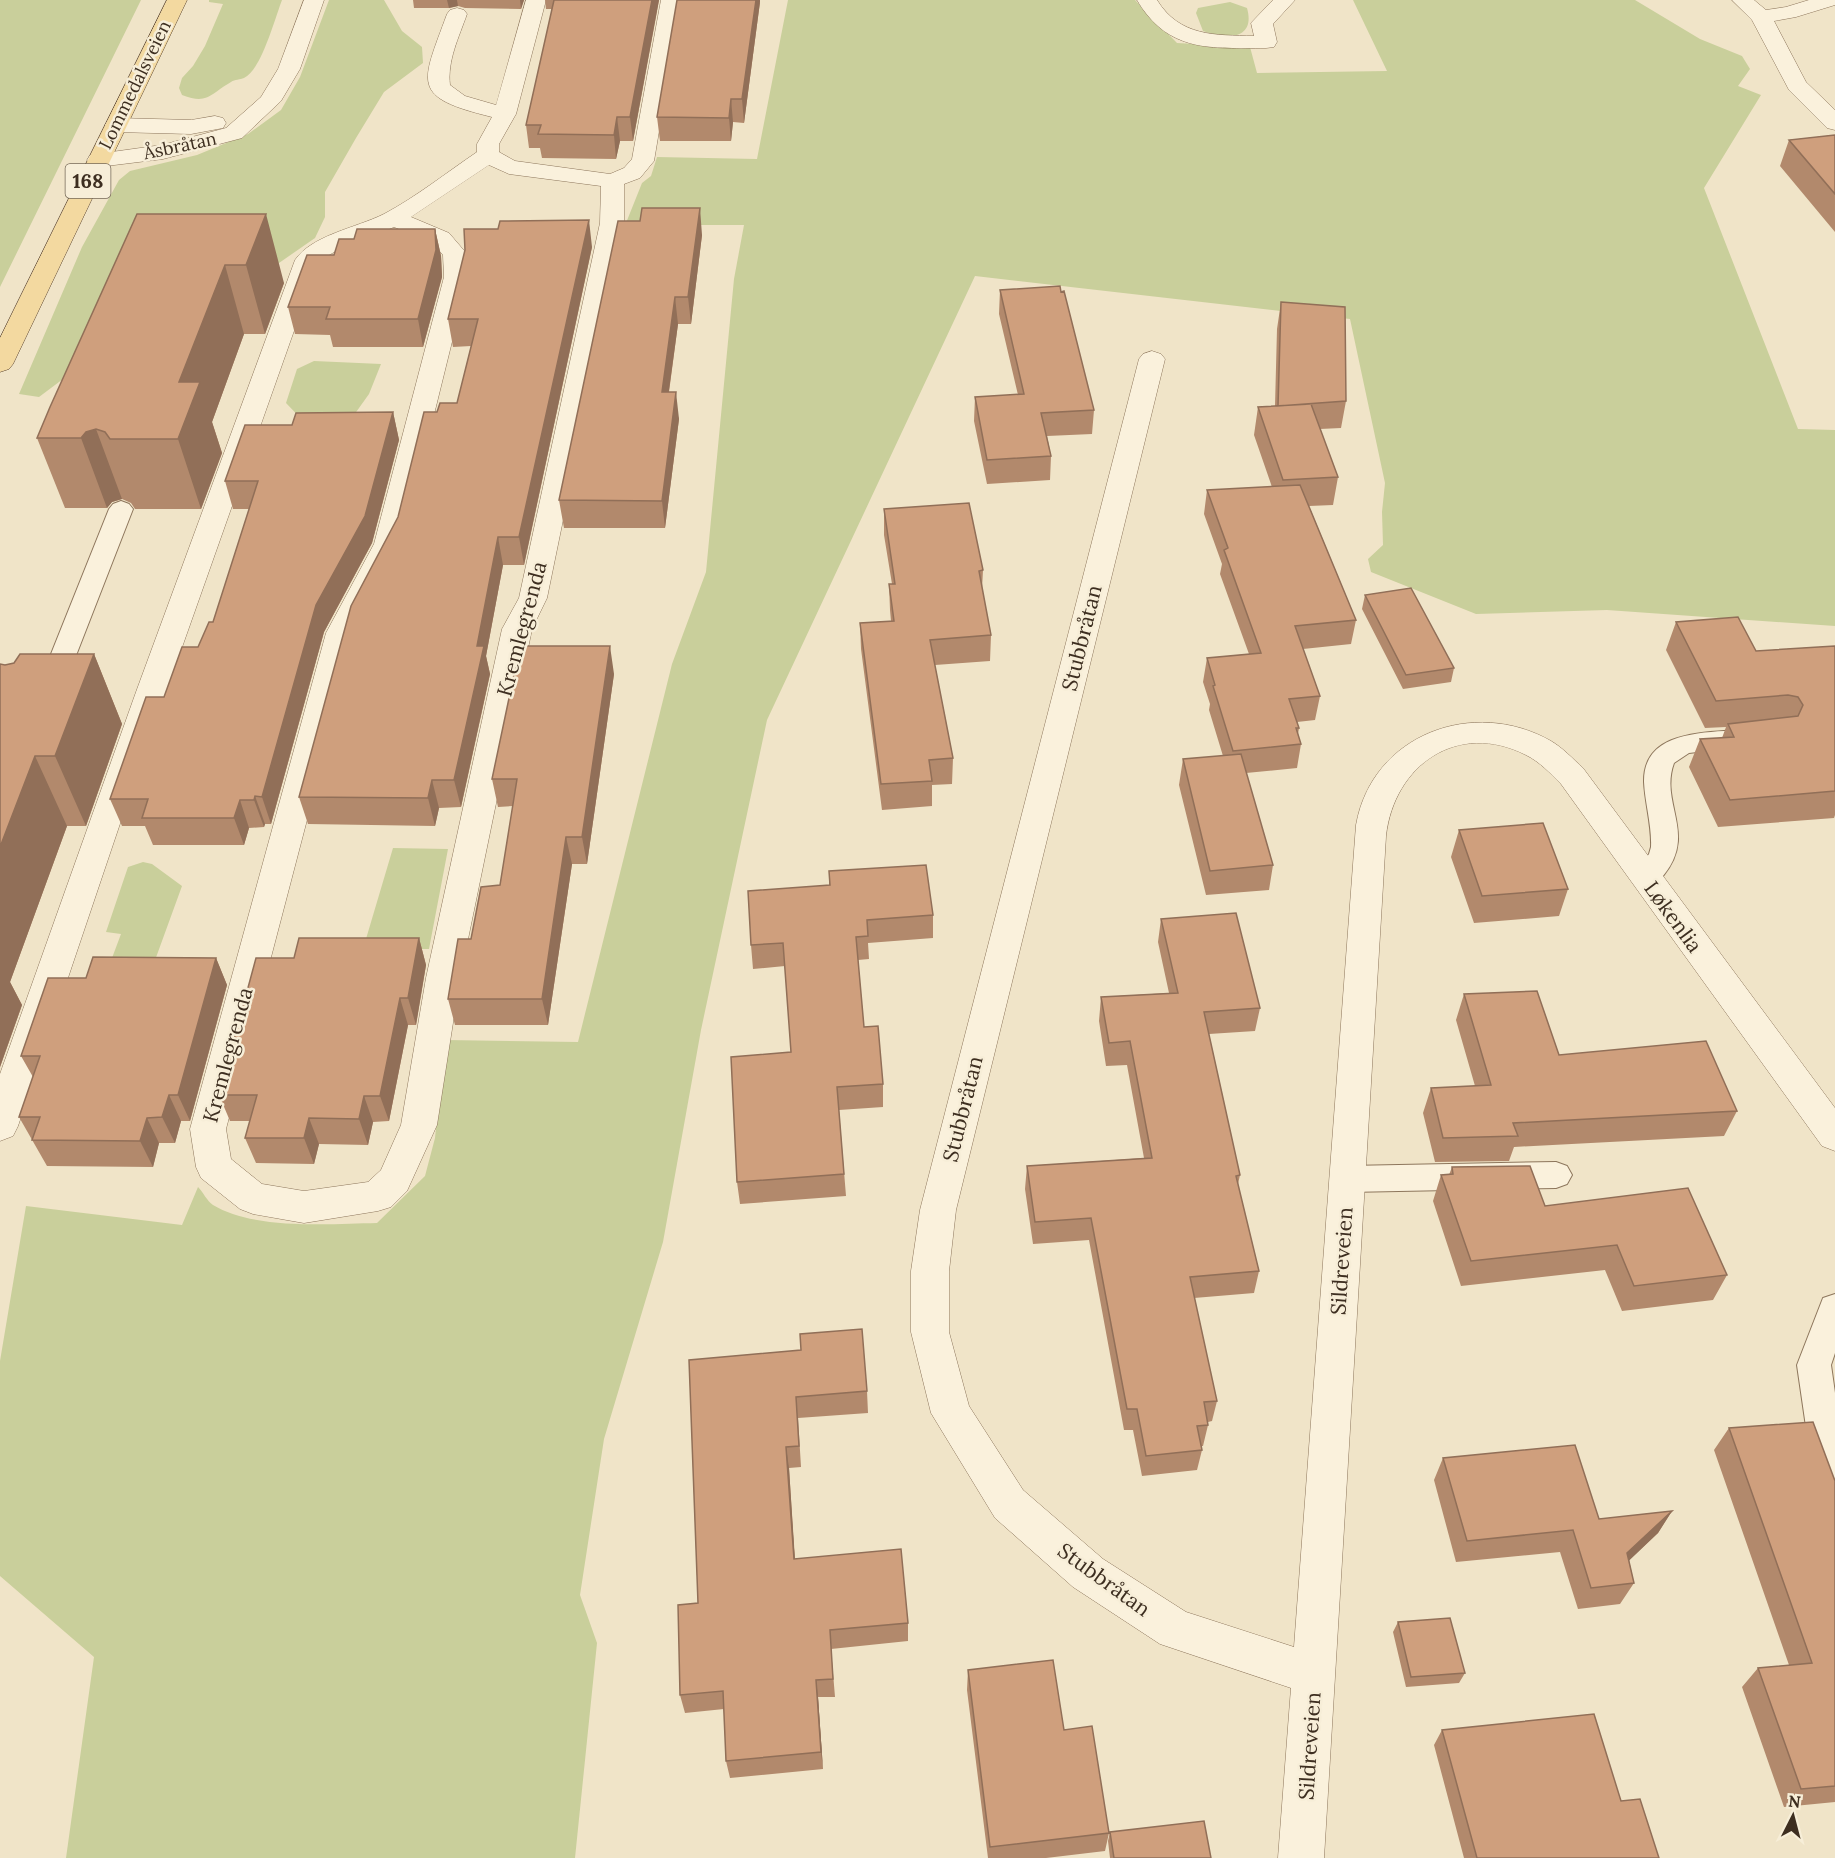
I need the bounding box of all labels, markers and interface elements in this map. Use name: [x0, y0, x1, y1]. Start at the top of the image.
street label: Lommedalsveien: [93, 17, 176, 153]
street label: Åsbråtan: [140, 127, 219, 165]
road number: 168: [66, 164, 110, 198]
street label: Kremlegrenda: [491, 558, 553, 699]
street label: Stubbråtan: [1055, 582, 1108, 694]
street label: Løkenlia: [1638, 876, 1709, 958]
street label: Kremlegrenda: [197, 984, 259, 1125]
street label: Stubbråtan: [936, 1053, 989, 1165]
street label: Sildreveien: [1324, 1206, 1359, 1316]
street label: Stubbråtan: [1053, 1537, 1156, 1622]
street label: Sildreveien: [1292, 1691, 1327, 1801]
north arrow: [1763, 1786, 1823, 1846]
text: N: [1787, 1790, 1802, 1812]

